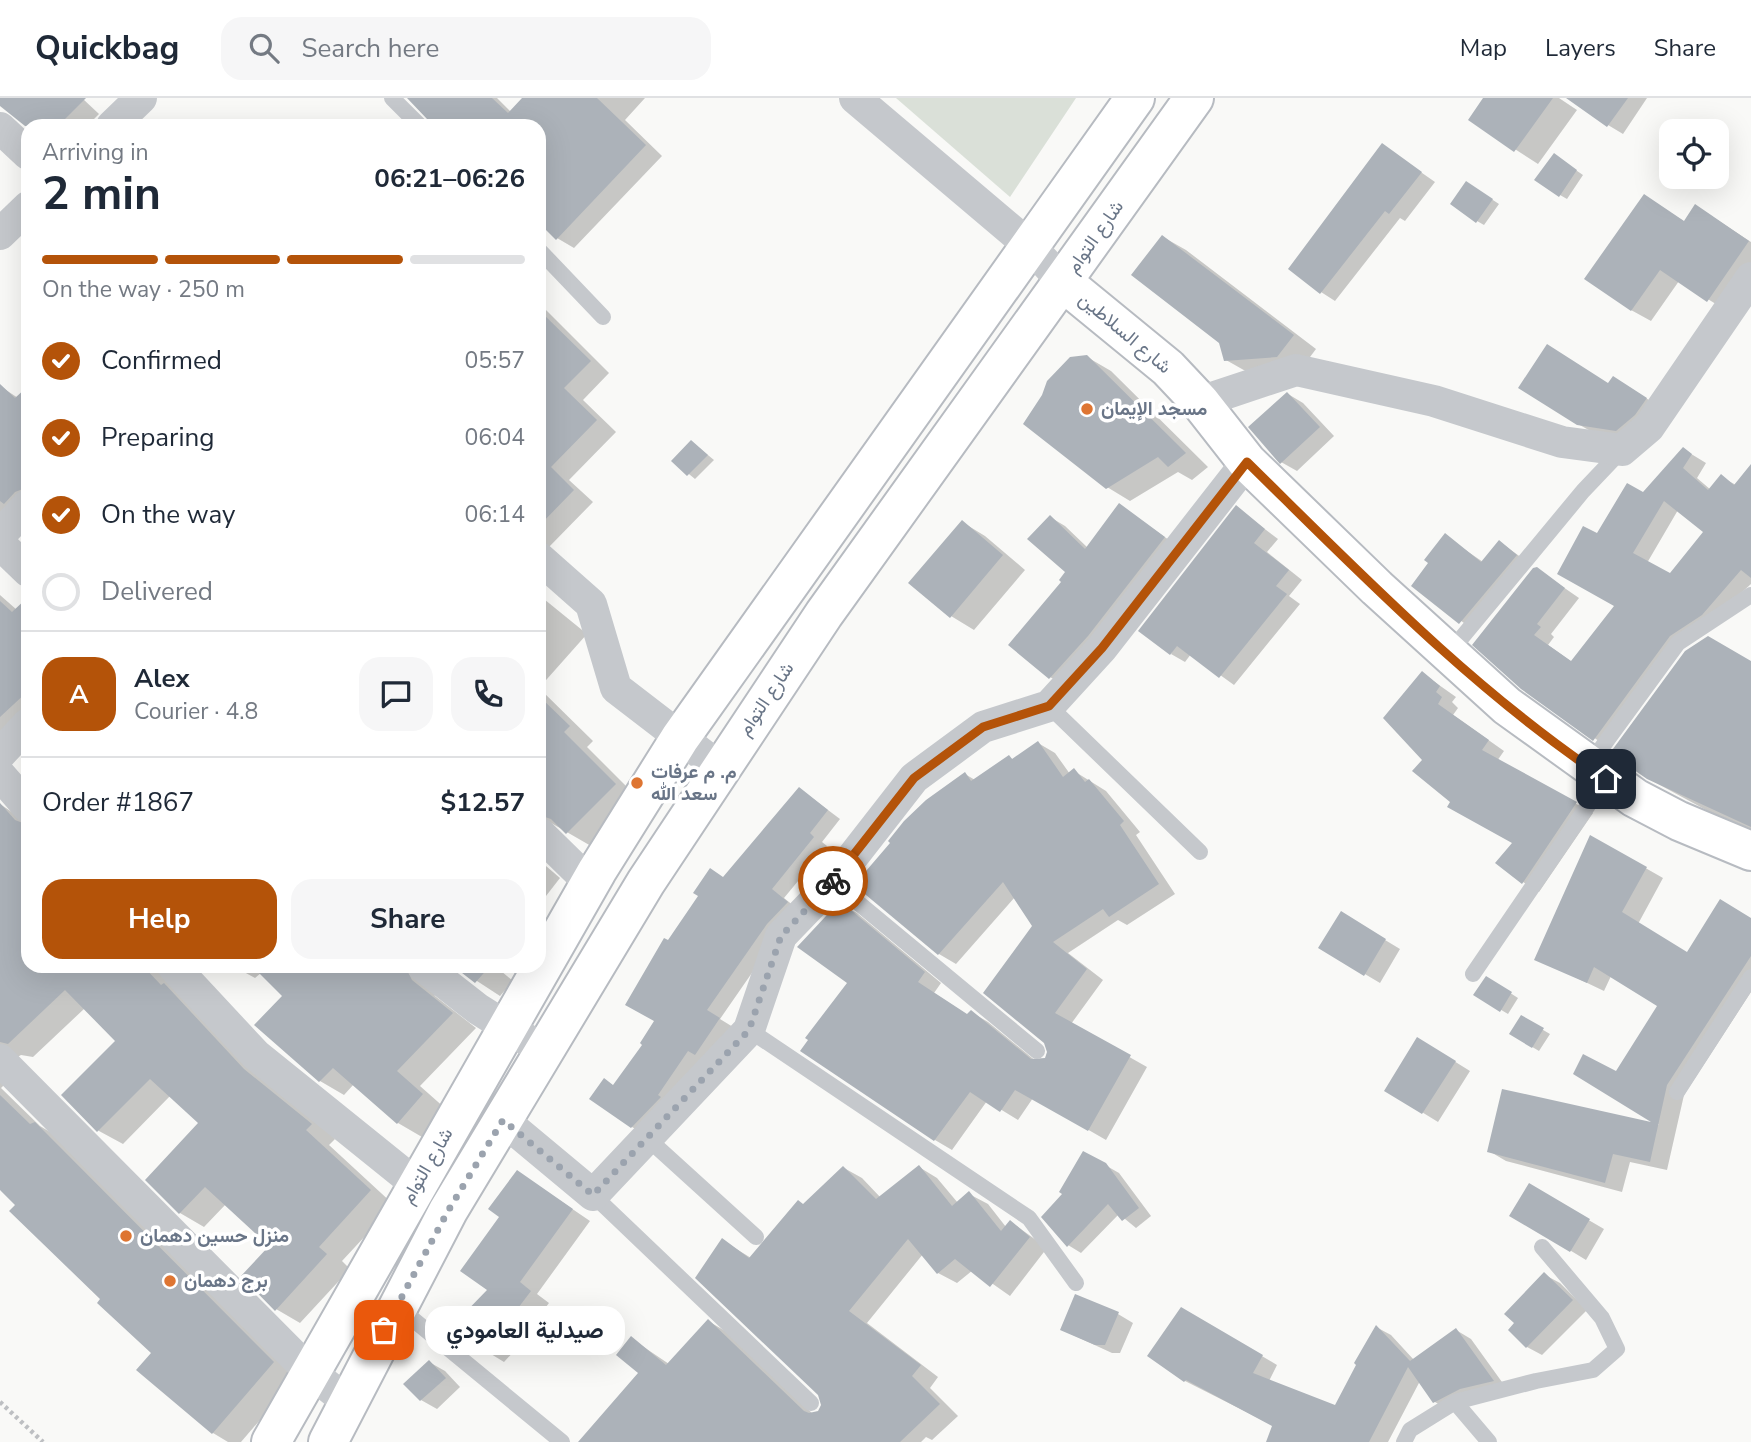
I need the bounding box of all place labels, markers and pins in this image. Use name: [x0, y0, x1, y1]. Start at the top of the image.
place label: مسجد الإيمان: [1101, 396, 1207, 422]
marker: مسجد الإيمان: [1079, 401, 1095, 417]
pin: [1576, 749, 1636, 809]
place label: م. م عرفات سعد الله: [651, 759, 737, 807]
marker: م. م عرفات سعد الله: [629, 775, 645, 791]
place label: منزل حسين دهمان: [140, 1223, 289, 1249]
marker: منزل حسين دهمان: [118, 1228, 134, 1244]
place label: برج دهمان: [184, 1268, 268, 1294]
marker: برج دهمان: [162, 1273, 178, 1289]
pin: [354, 1300, 414, 1360]
callout: صيدلية العامودي: [426, 1306, 626, 1354]

